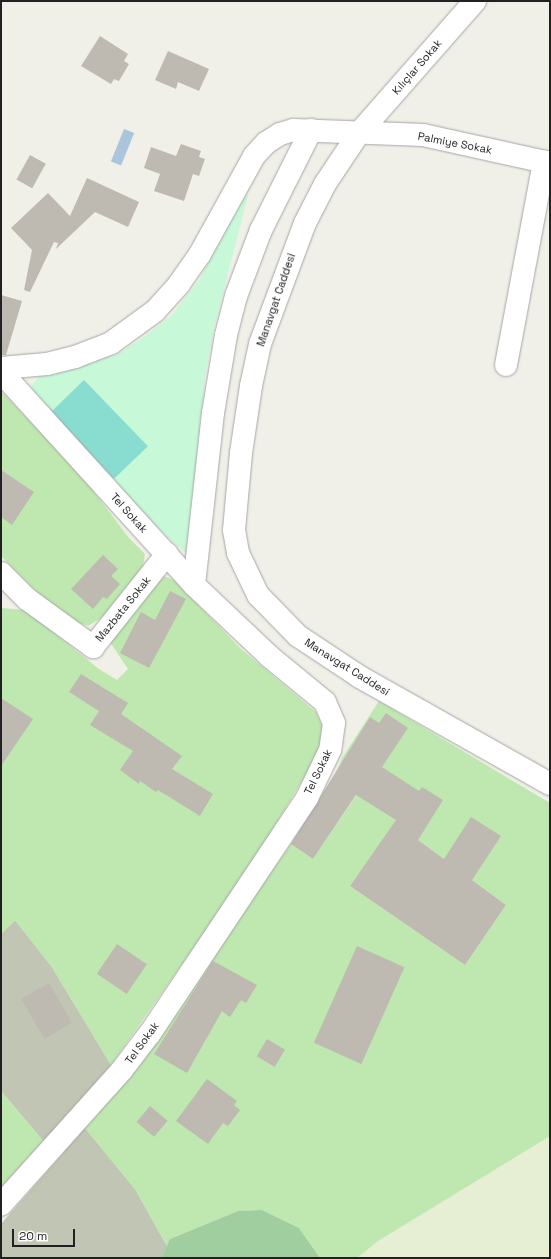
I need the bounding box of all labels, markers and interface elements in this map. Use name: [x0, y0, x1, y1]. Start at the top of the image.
street label: Kılıçlar Sokak: [389, 37, 445, 97]
street label: Palmiye Sokak: [417, 129, 493, 157]
street label: Manavgat Caddesi: [254, 252, 298, 348]
street label: Tel Sokak: [108, 490, 150, 536]
street label: Mazbata Sokak: [93, 574, 153, 644]
street label: Manavgat Caddesi: [302, 636, 392, 698]
street label: Tel Sokak: [301, 747, 335, 797]
street label: Tel Sokak: [122, 1019, 162, 1067]
scale bar: [14, 1221, 77, 1247]
text: 20 m: [19, 1228, 47, 1244]

